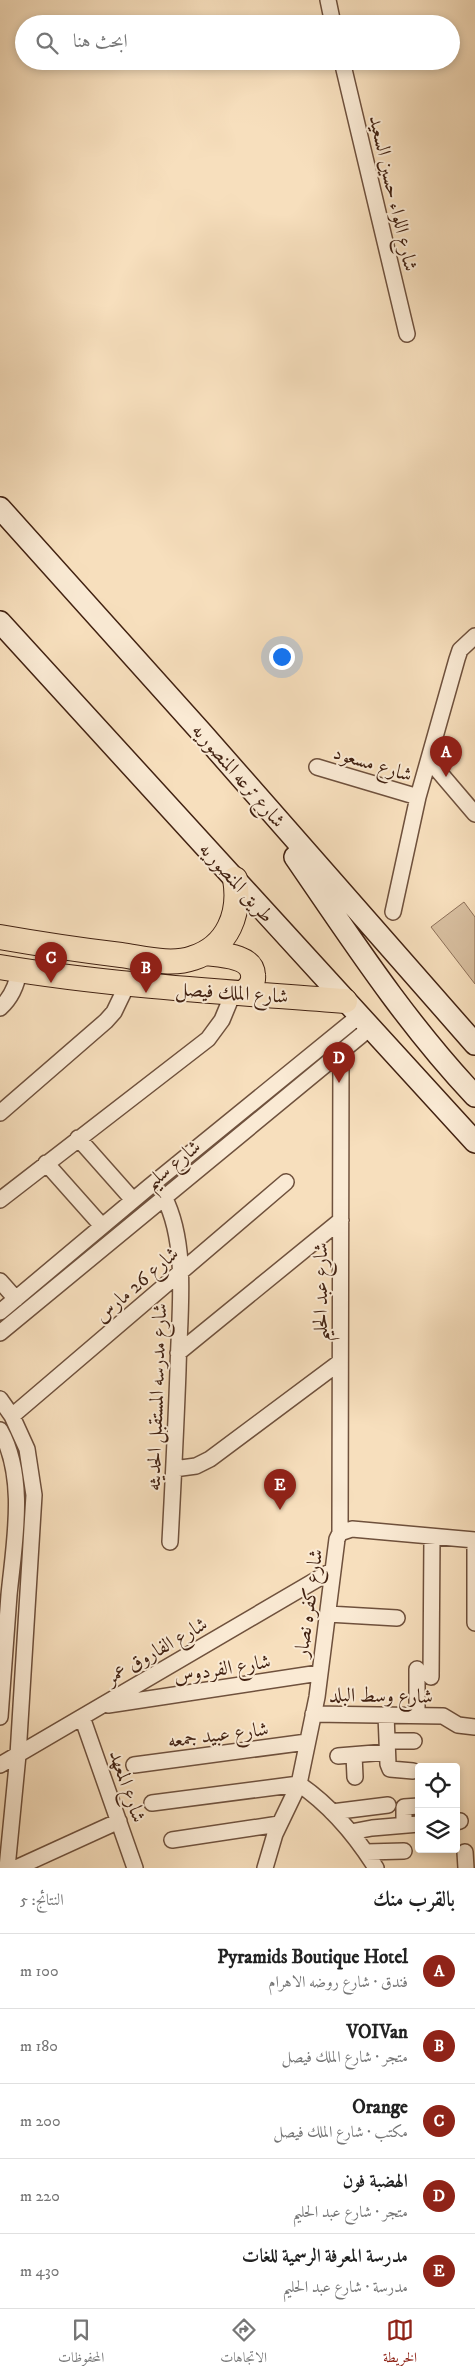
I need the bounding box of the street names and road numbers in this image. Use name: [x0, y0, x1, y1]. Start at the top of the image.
street label: شارع اللواء حسين السعيد: [359, 113, 423, 275]
street label: شارع ترعه المنصوريه: [183, 719, 290, 836]
street label: شارع مسعود: [329, 741, 415, 792]
street label: طريق المنصوريه: [193, 837, 279, 929]
street label: شارع الملك فيصل: [174, 977, 289, 1014]
street label: شارع سليم: [140, 1135, 210, 1200]
street label: شارع 26 مارس: [90, 1242, 187, 1332]
street label: شارع عبد الحليم: [309, 1242, 340, 1342]
street label: شارع مدرسه المستقبل الحديثه: [142, 1303, 177, 1492]
street label: شارع كفره نصار: [289, 1547, 333, 1661]
street label: شارع الفاروق عمر: [99, 1612, 214, 1695]
street label: شارع الفردوس: [172, 1649, 273, 1693]
street label: شارع وسط البلد: [329, 1683, 433, 1714]
street label: شارع عبيد جمعه: [166, 1717, 271, 1758]
street label: شارع المعهد: [99, 1747, 151, 1827]

